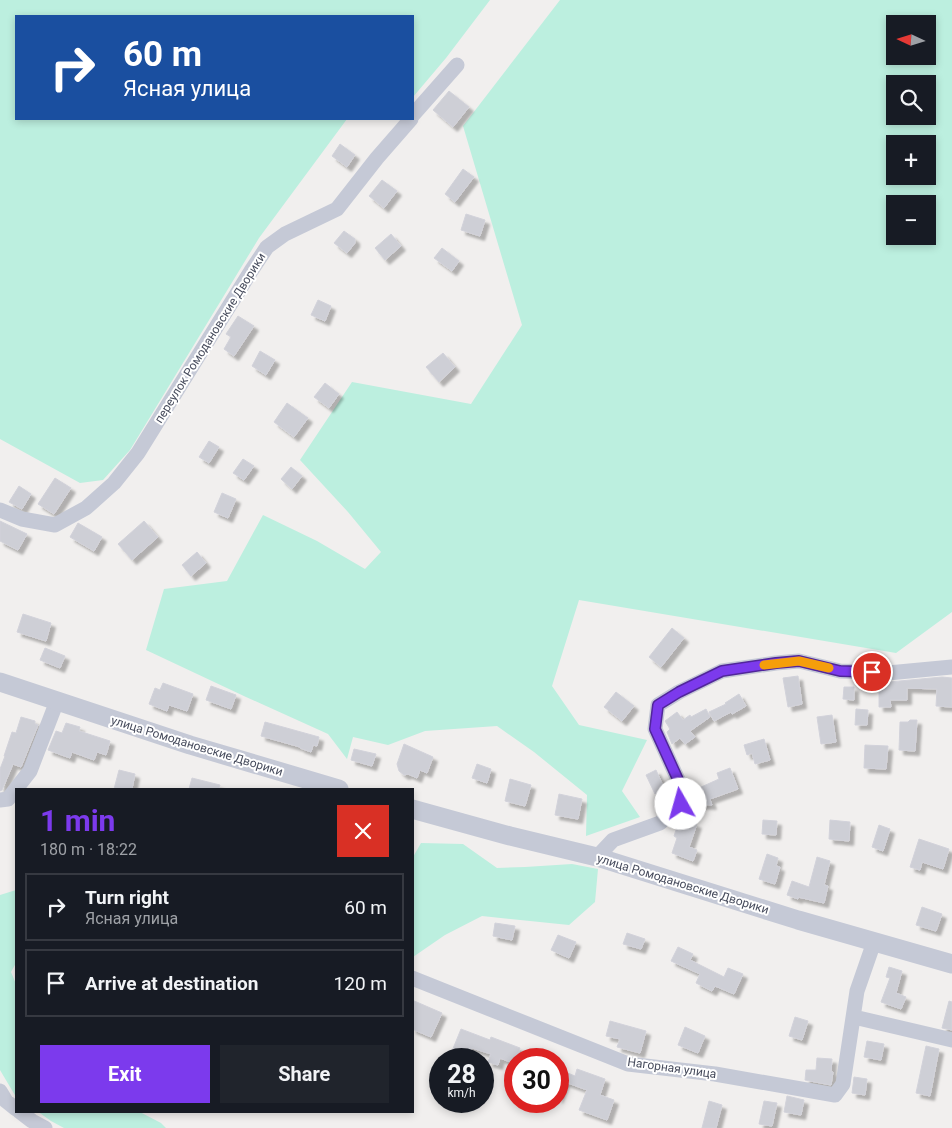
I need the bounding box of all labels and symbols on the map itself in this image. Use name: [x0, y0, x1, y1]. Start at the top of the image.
north arrow: [886, 15, 936, 65]
street label: переулок Ромодановские Дворики: [152, 250, 268, 426]
pin: [851, 651, 893, 693]
street label: улица Ромодановские Дворики: [109, 713, 285, 779]
position arrow: [654, 777, 706, 829]
street label: улица Ромодановские Дворики: [595, 851, 771, 917]
speed limit sign: 30: [504, 1048, 569, 1113]
street label: Нагорная улица: [627, 1055, 717, 1081]

